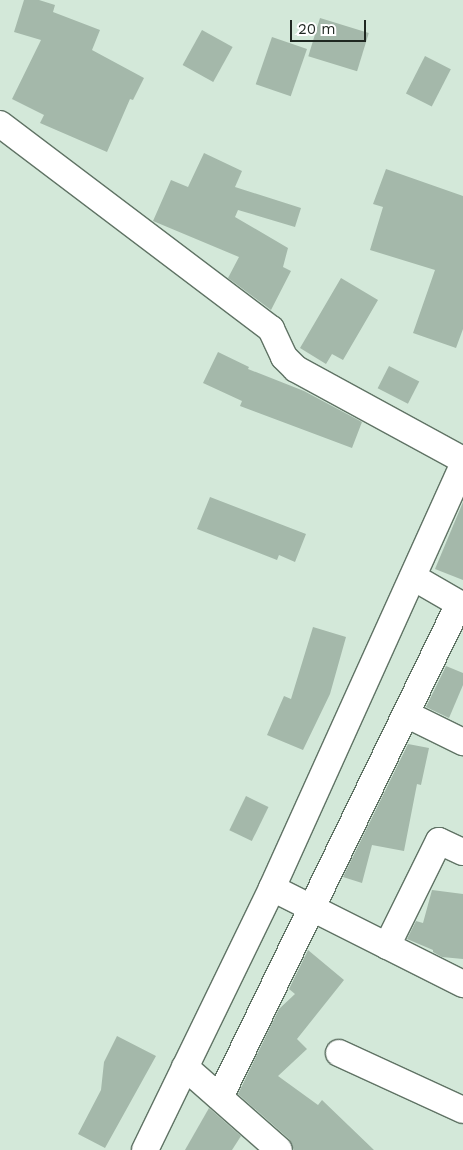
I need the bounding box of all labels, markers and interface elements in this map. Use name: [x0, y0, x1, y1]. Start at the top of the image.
scale bar: [293, 10, 369, 42]
text: 20 m: [298, 20, 336, 38]

